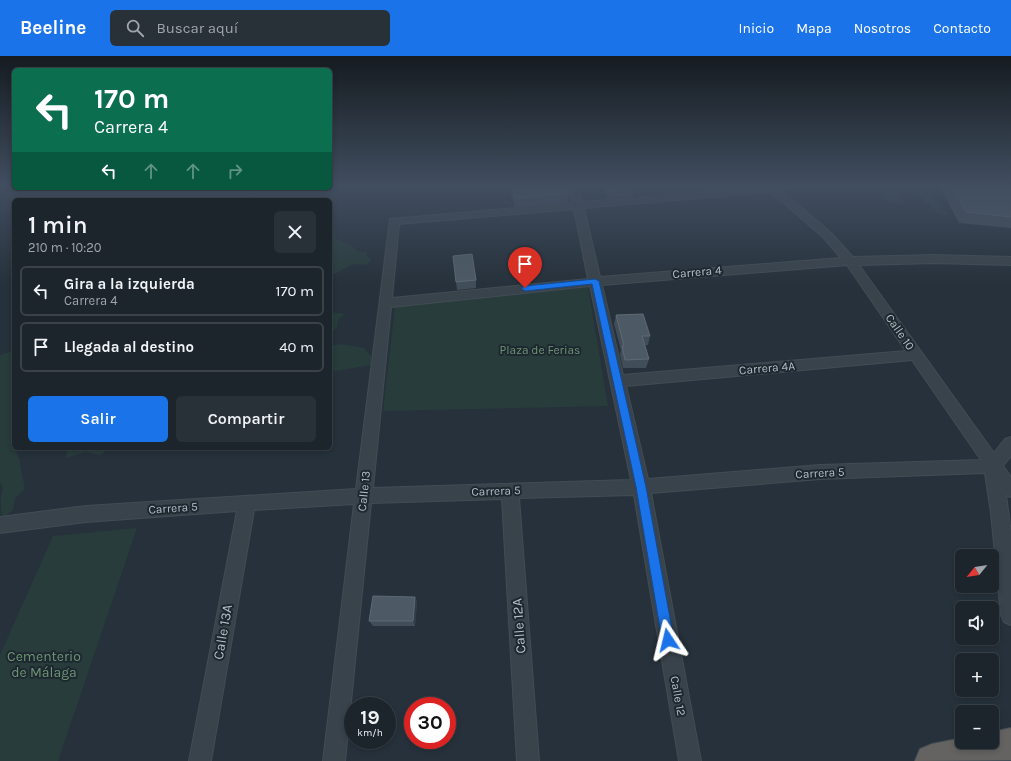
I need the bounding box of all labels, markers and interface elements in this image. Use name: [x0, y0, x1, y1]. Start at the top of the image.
search box: [110, 10, 390, 46]
text: Beeline: [20, 17, 86, 39]
icon: search: [124, 17, 146, 39]
text: Buscar aquí: [156, 19, 238, 37]
text: Inicio: [739, 20, 774, 37]
text: Mapa: [796, 20, 832, 37]
text: Nosotros: [854, 20, 911, 37]
text: Contacto: [933, 20, 991, 37]
text: 170 m: [94, 82, 169, 115]
icon: left: [28, 84, 80, 136]
text: Carrera 4: [94, 116, 168, 138]
icon: left: [98, 160, 120, 182]
icon: ahead: [140, 160, 162, 182]
icon: ahead: [182, 160, 204, 182]
icon: right: [224, 160, 246, 182]
text: 1 min: [28, 211, 88, 239]
button: close: [274, 211, 316, 253]
text: 210 m · 10:20: [28, 240, 102, 255]
pin: [508, 247, 542, 288]
icon: arrive: [514, 253, 536, 275]
street label: Carrera 4: [672, 263, 722, 281]
text: Gira a la izquierda: [64, 275, 195, 293]
icon: left: [30, 280, 52, 302]
text: 170 m: [276, 282, 314, 300]
text: Carrera 4: [64, 293, 117, 308]
street label: Calle 10: [883, 311, 917, 353]
icon: arrive: [30, 336, 52, 358]
text: Llegada al destino: [64, 338, 194, 356]
text: 40 m: [279, 338, 314, 356]
park label: Plaza de Ferias: [500, 343, 580, 357]
street label: Carrera 4A: [738, 359, 796, 377]
button: Salir: [28, 396, 168, 442]
button: Compartir: [176, 396, 316, 442]
street label: Carrera 5: [795, 465, 845, 481]
street label: Calle 13: [355, 470, 373, 512]
street label: Carrera 5: [471, 483, 521, 499]
street label: Carrera 5: [148, 499, 198, 517]
north arrow: [955, 549, 999, 593]
map controls: [955, 549, 999, 749]
street label: Calle 12A: [509, 598, 529, 654]
button: sound: [955, 601, 999, 645]
street label: Calle 13A: [210, 603, 236, 661]
position arrow: [647, 619, 689, 661]
park label: Cementerio de Málaga: [7, 648, 81, 681]
button: +: [955, 653, 999, 697]
street label: Calle 12: [668, 675, 688, 717]
speed limit sign: 30: [404, 697, 456, 749]
button: −: [955, 705, 999, 749]
text: 19: [360, 706, 380, 729]
text: km/h: [357, 727, 383, 739]

